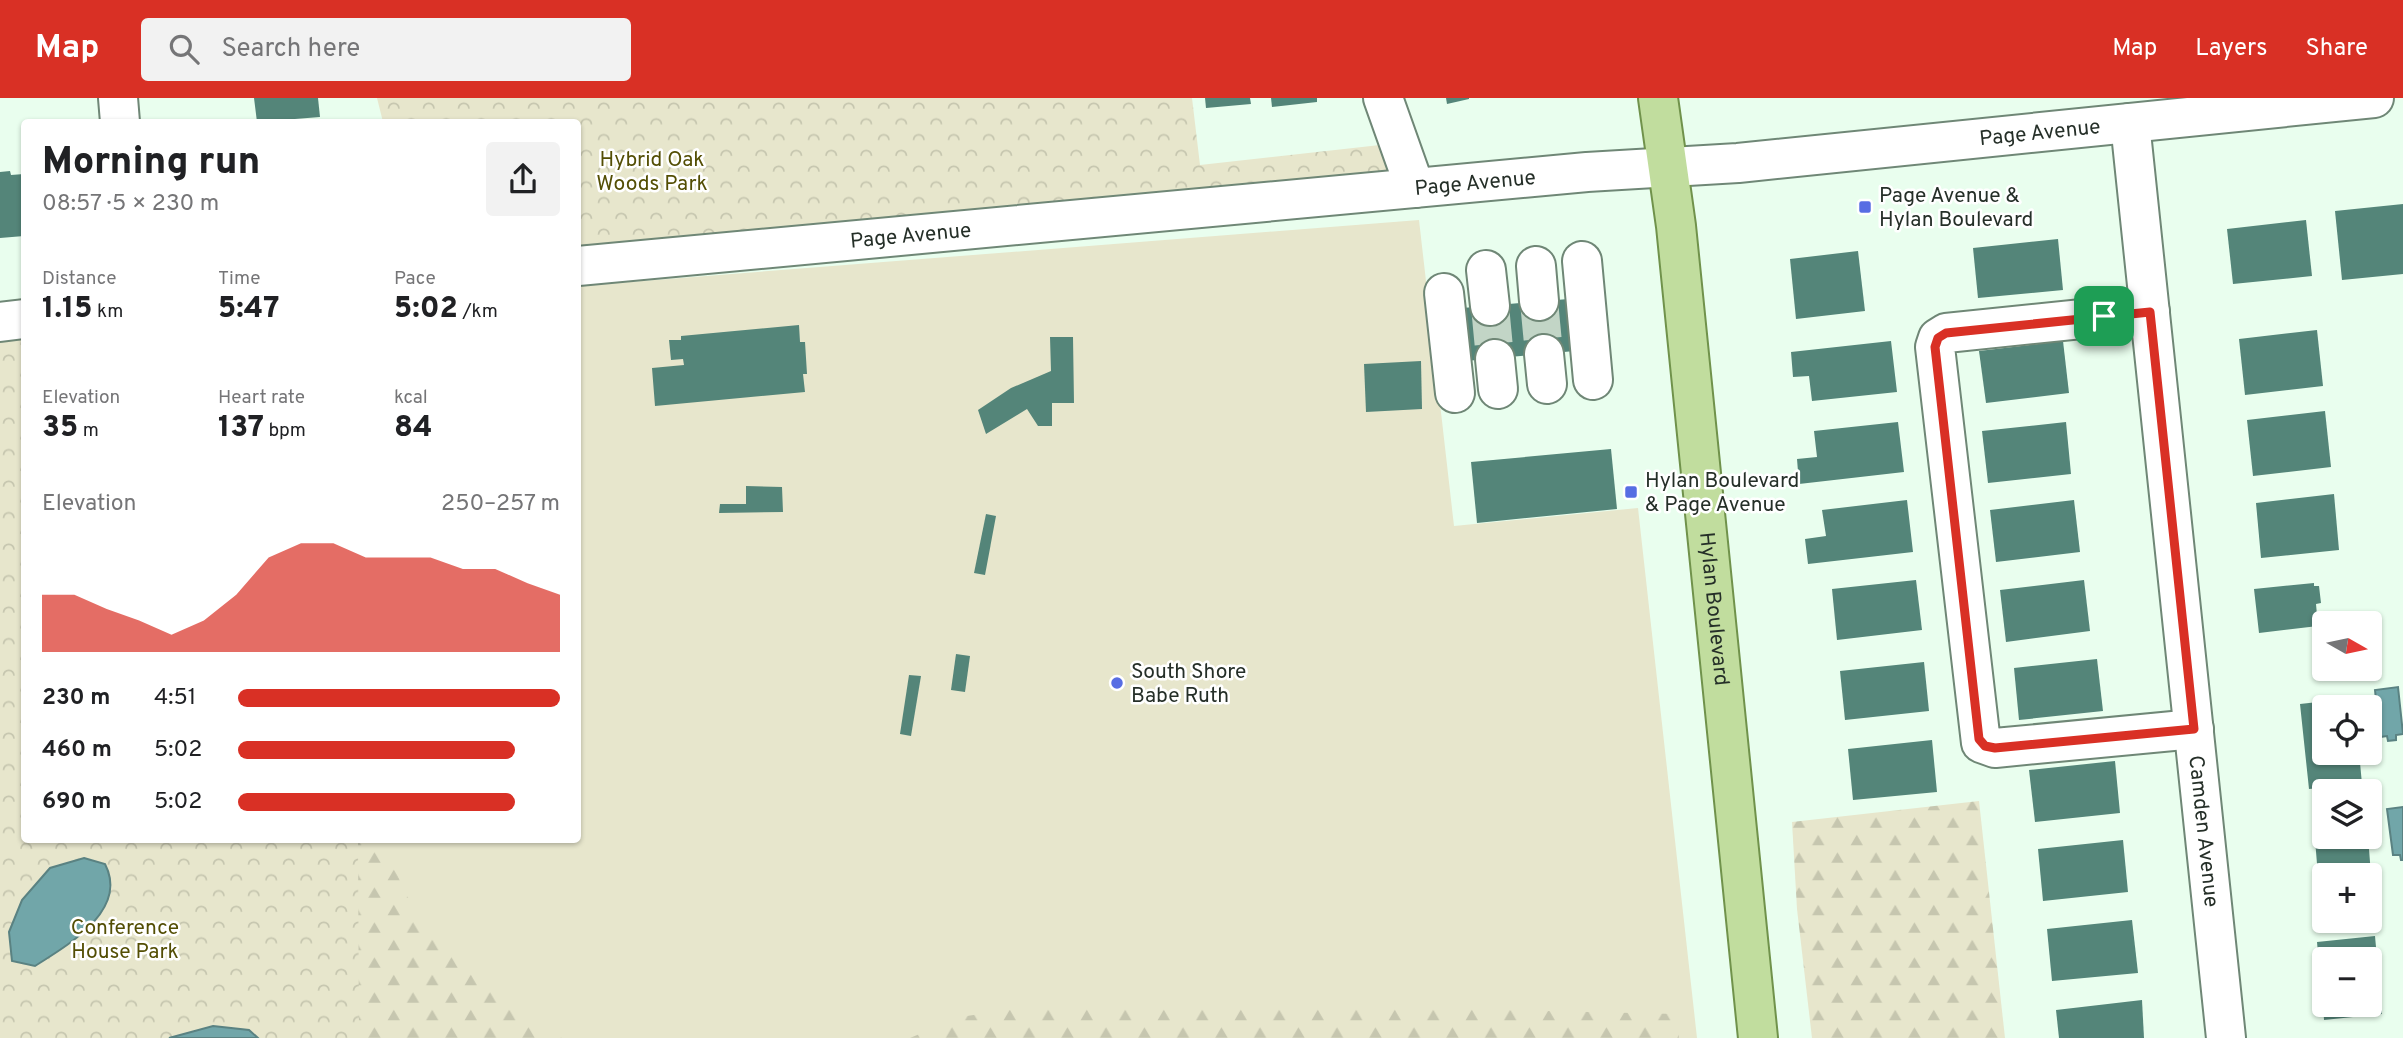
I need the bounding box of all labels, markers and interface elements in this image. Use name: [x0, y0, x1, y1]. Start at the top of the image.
search box: [141, 18, 631, 81]
text: Map: [35, 28, 99, 70]
icon: search: [165, 30, 203, 68]
text: Search here: [221, 33, 360, 66]
text: Map: [2112, 34, 2157, 64]
text: Layers: [2195, 34, 2267, 64]
text: Share: [2305, 34, 2368, 64]
street label: Page Avenue: [1978, 114, 2102, 153]
text: Morning run: [42, 139, 260, 188]
button: share: [486, 142, 560, 216]
park label: Hybrid Oak Woods Park: [596, 147, 708, 198]
street label: Page Avenue: [1413, 165, 1537, 203]
place label: Page Avenue & Hylan Boulevard: [1879, 183, 2033, 234]
text: 08:57 · 5 × 230 m: [42, 190, 219, 219]
marker: Page Avenue & Hylan Boulevard: [1857, 199, 1873, 215]
street label: Page Avenue: [849, 217, 972, 256]
text: Distance: [42, 267, 117, 291]
text: Time: [218, 267, 261, 291]
text: Pace: [394, 267, 436, 291]
pin: [2074, 286, 2134, 346]
text: 1.15: [42, 291, 93, 328]
text: 5:47: [218, 291, 280, 328]
text: 5:02: [394, 291, 458, 328]
icon: arrive: [2085, 297, 2123, 335]
text: km: [93, 300, 123, 324]
text: /km: [458, 300, 498, 324]
text: Elevation: [42, 386, 120, 410]
text: Heart rate: [218, 386, 305, 410]
text: kcal: [394, 386, 428, 410]
text: 35: [42, 410, 78, 447]
text: 137: [218, 410, 264, 447]
text: 84: [394, 410, 433, 447]
text: m: [78, 419, 99, 443]
text: bpm: [264, 419, 306, 443]
place label: Hylan Boulevard & Page Avenue: [1645, 468, 1799, 519]
marker: Hylan Boulevard & Page Avenue: [1623, 484, 1639, 500]
text: Elevation: [42, 490, 137, 519]
text: 250–257 m: [441, 490, 560, 519]
street label: Hylan Boulevard: [1692, 531, 1734, 687]
north arrow: [2312, 611, 2382, 681]
map controls: [2312, 611, 2382, 1017]
place label: South Shore Babe Ruth: [1131, 659, 1246, 710]
marker: South Shore Babe Ruth: [1109, 675, 1125, 691]
text: 230 m: [42, 684, 111, 713]
text: 4:51: [154, 684, 196, 713]
button: locate: [2312, 695, 2382, 765]
text: 460 m: [42, 736, 112, 765]
text: 5:02: [154, 736, 202, 765]
street label: Camden Avenue: [2181, 754, 2224, 909]
button: layers: [2312, 779, 2382, 849]
text: 690 m: [42, 788, 111, 817]
text: 5:02: [154, 788, 202, 817]
button: +: [2312, 863, 2382, 933]
park label: Conference House Park: [71, 915, 179, 966]
button: −: [2312, 947, 2382, 1017]

